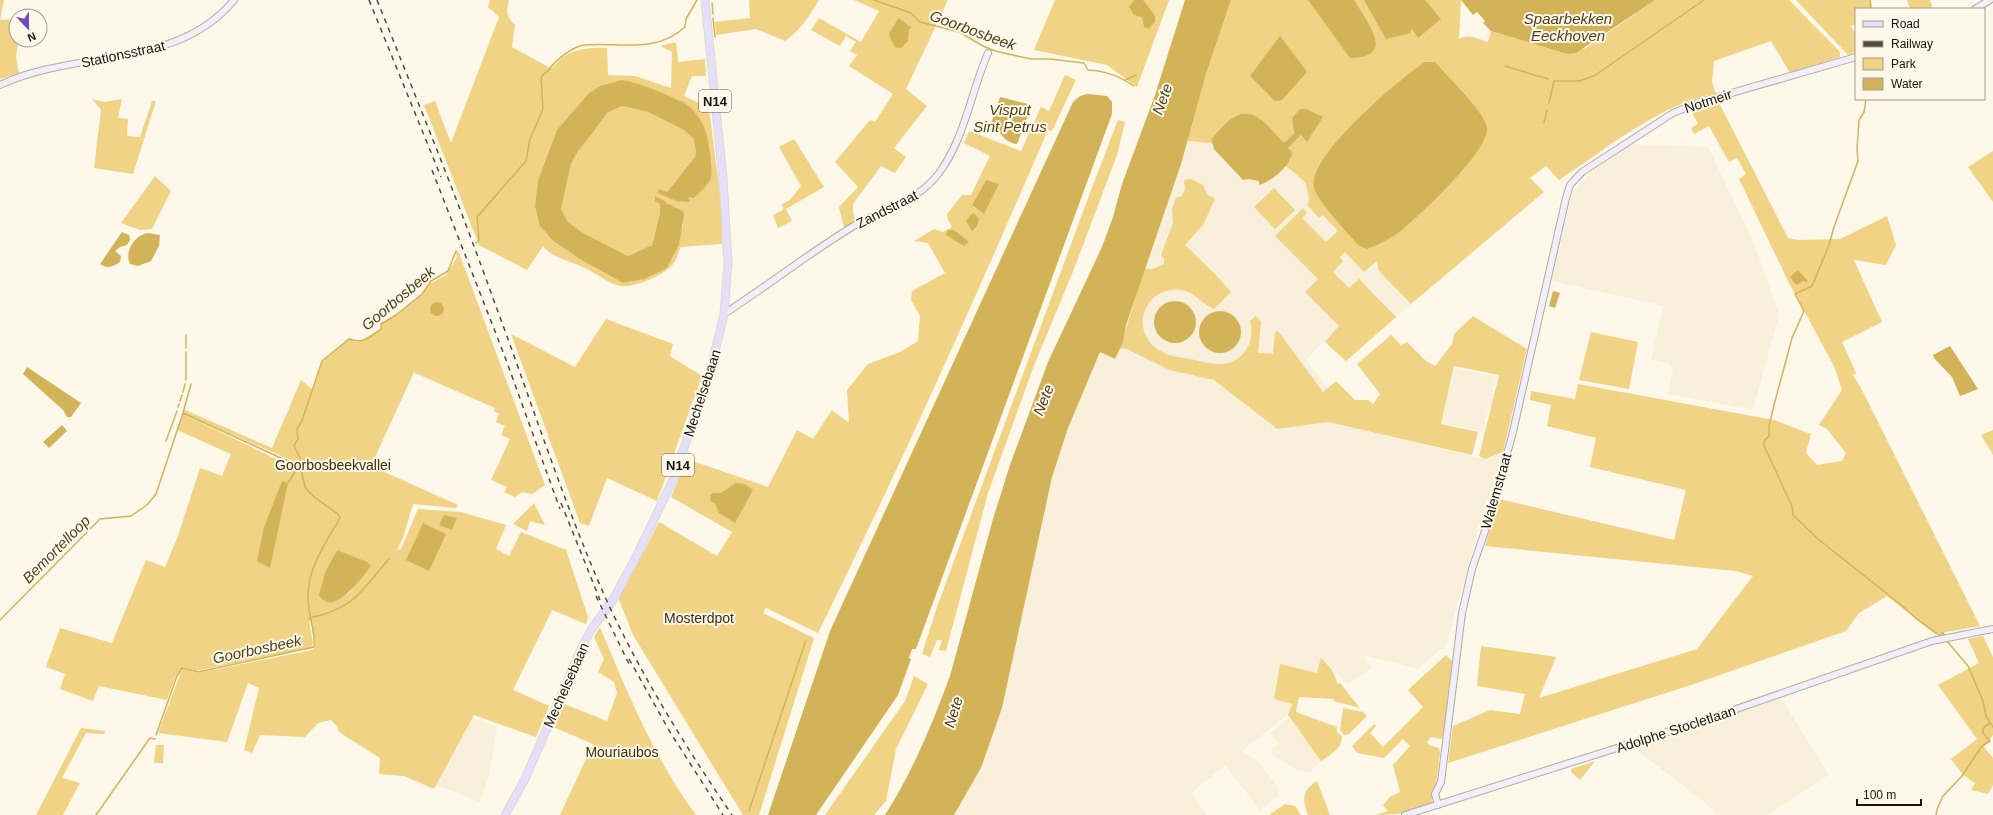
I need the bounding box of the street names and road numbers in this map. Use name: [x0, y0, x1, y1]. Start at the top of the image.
street label: Stationsstraat: [79, 37, 167, 71]
street label: Notmeir: [1682, 86, 1734, 116]
road number: N14: [699, 90, 731, 112]
street label: Zandstraat: [854, 187, 921, 231]
street label: Mechelsebaan: [680, 347, 724, 439]
street label: Walemstraat: [1478, 451, 1514, 531]
road number: N14: [662, 454, 694, 476]
street label: Mechelsebaan: [540, 640, 592, 730]
street label: Adolphe Stocletlaan: [1614, 702, 1738, 756]

